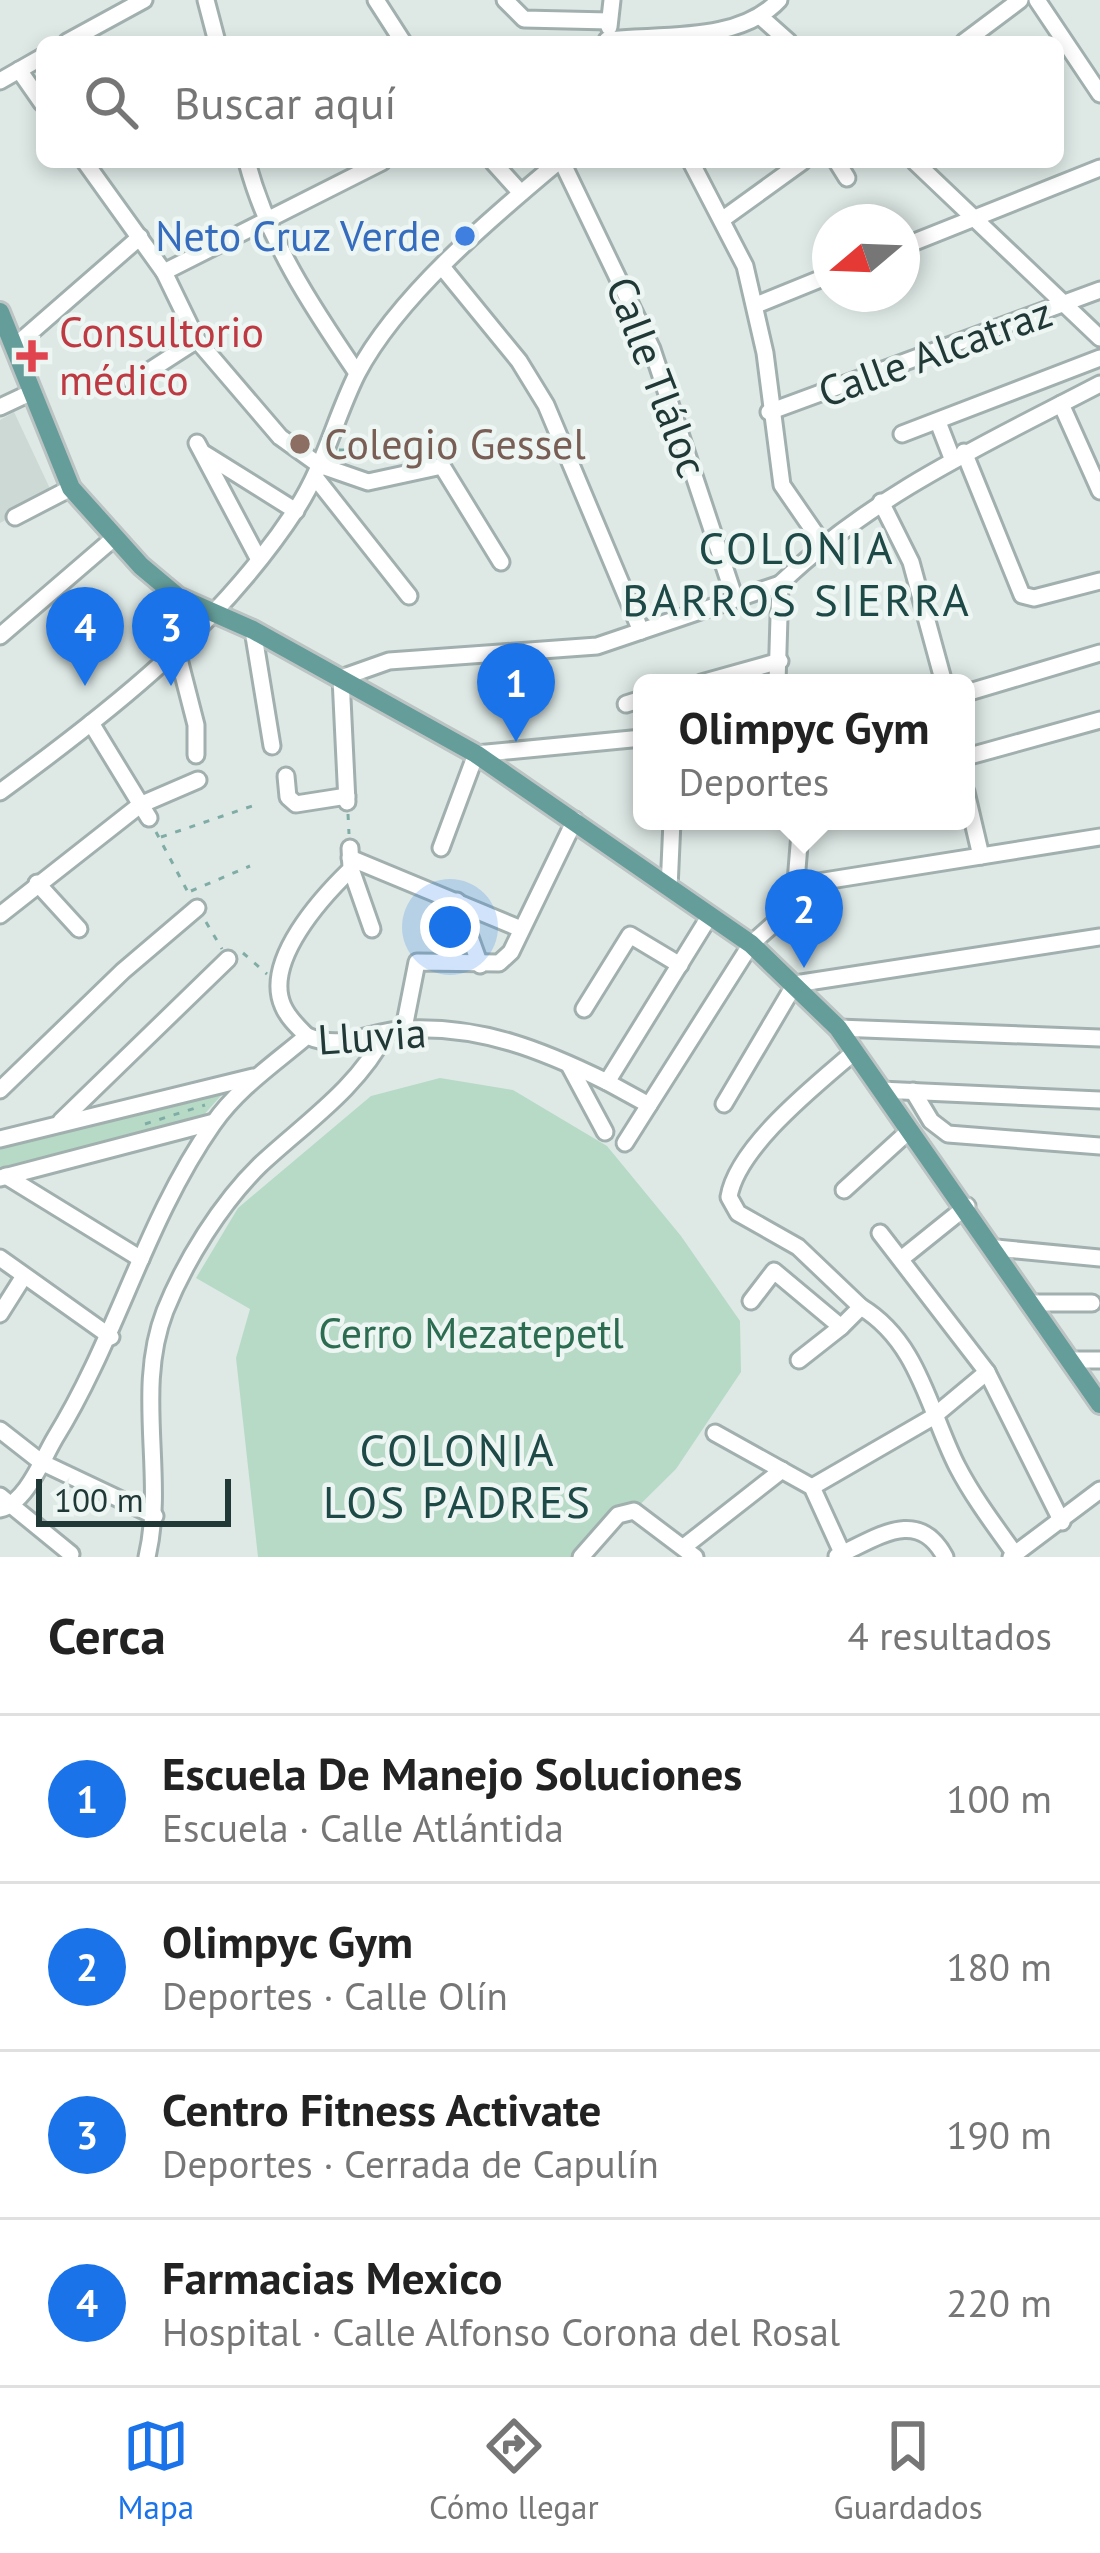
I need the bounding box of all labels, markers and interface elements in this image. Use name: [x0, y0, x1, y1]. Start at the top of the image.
search box: [36, 36, 1064, 168]
icon: search: [78, 69, 144, 135]
text: Buscar aquí: [174, 73, 396, 131]
north arrow: [812, 204, 920, 312]
place label: Neto Cruz Verde: [155, 208, 441, 263]
marker: Neto Cruz Verde: [452, 223, 478, 249]
street label: Calle Tláloc: [594, 269, 721, 485]
street label: Calle Alcatraz: [811, 284, 1059, 419]
place label: Consultorio médico: [59, 304, 264, 407]
marker: Consultorio médico: [16, 340, 48, 372]
place label: Colegio Gessel: [324, 416, 586, 471]
marker: Colegio Gessel: [287, 431, 313, 457]
district label: COLONIA BARROS SIERRA: [622, 518, 972, 628]
pin: 4: [46, 587, 124, 686]
pin: 3: [132, 587, 210, 686]
pin: 1: [477, 643, 555, 742]
popup: [633, 674, 975, 830]
text: Olimpyc Gym: [678, 698, 930, 756]
text: Deportes: [678, 756, 829, 807]
pin: 2: [765, 869, 843, 968]
your location: [420, 897, 480, 957]
street label: Lluvia: [316, 1004, 428, 1067]
park label: Cerro Mezatepetl: [318, 1305, 624, 1360]
district label: COLONIA LOS PADRES: [323, 1420, 593, 1530]
scale bar: [36, 1473, 231, 1526]
text: 100 m: [54, 1478, 144, 1521]
text: Cerca: [48, 1602, 166, 1668]
text: 4 resultados: [848, 1610, 1052, 1661]
text: Escuela De Manejo Soluciones: [162, 1744, 742, 1802]
text: 1: [76, 1773, 98, 1824]
text: 100 m: [946, 1773, 1052, 1824]
text: Escuela · Calle Atlántida: [162, 1802, 564, 1853]
text: Olimpyc Gym: [162, 1912, 413, 1970]
text: 2: [76, 1941, 98, 1992]
text: 180 m: [946, 1941, 1052, 1992]
text: Deportes · Calle Olín: [162, 1970, 508, 2021]
text: Centro Fitness Activate: [162, 2080, 601, 2138]
text: 3: [76, 2109, 98, 2160]
text: 190 m: [946, 2109, 1052, 2160]
text: Deportes · Cerrada de Capulín: [162, 2138, 659, 2189]
text: Farmacias Mexico: [162, 2248, 502, 2306]
text: 4: [76, 2277, 98, 2328]
text: 220 m: [946, 2277, 1052, 2328]
text: Hospital · Calle Alfonso Corona del Rosal: [162, 2306, 840, 2357]
tab: Mapa: [117, 2413, 194, 2528]
tab: Cómo llegar: [429, 2413, 599, 2528]
tab: Guardados: [834, 2413, 983, 2528]

